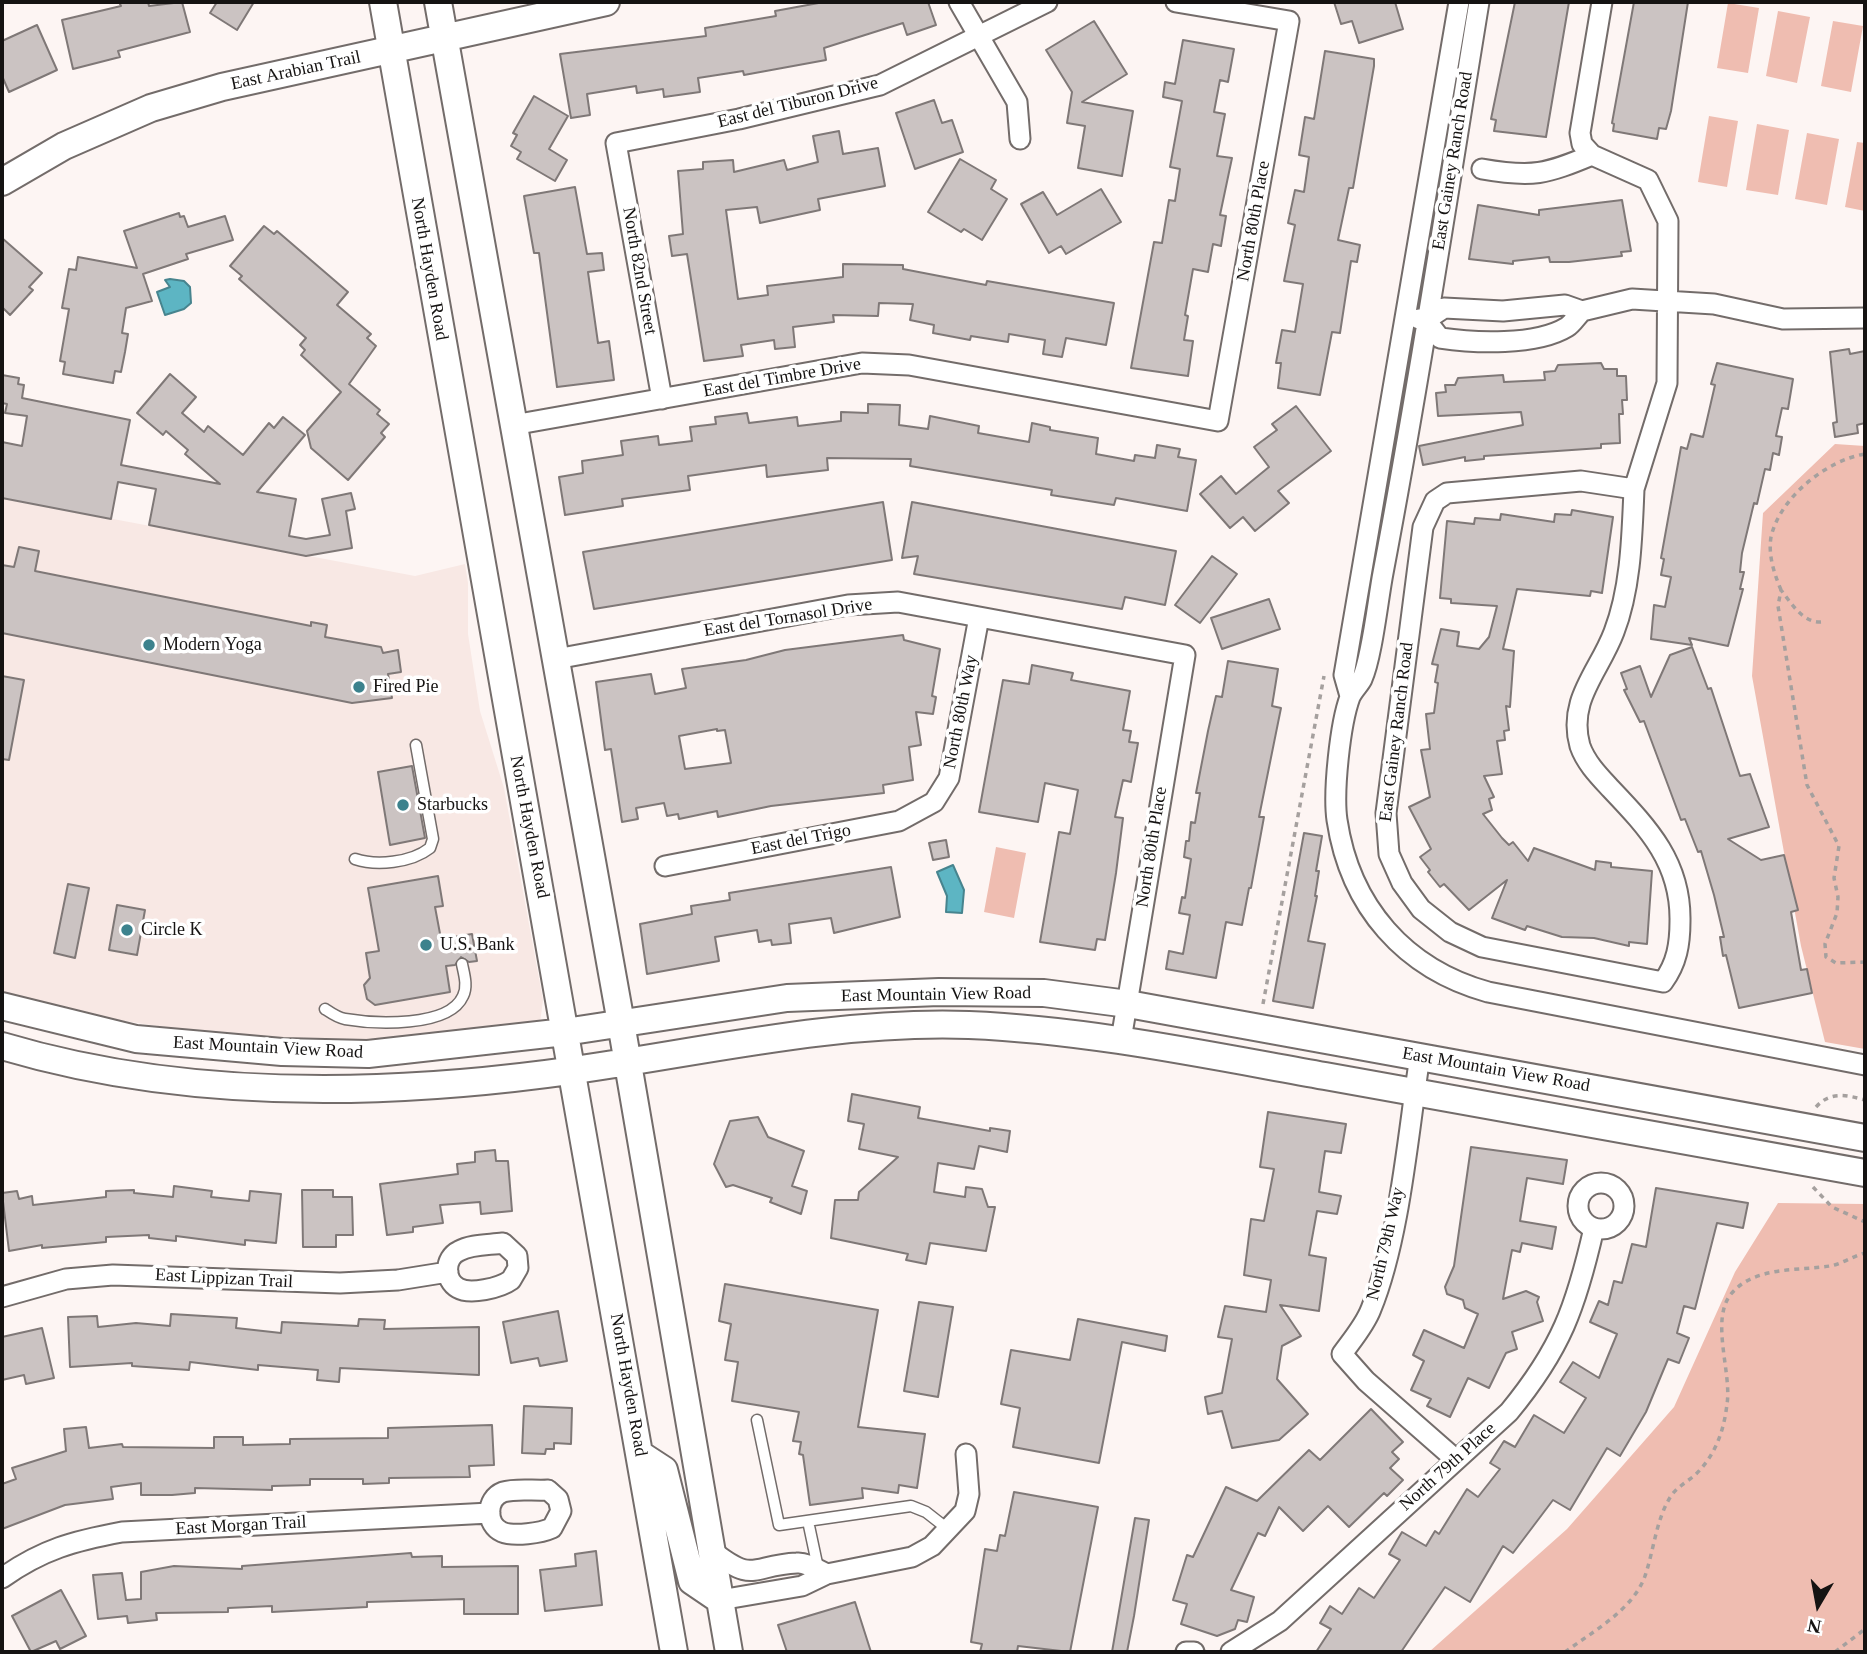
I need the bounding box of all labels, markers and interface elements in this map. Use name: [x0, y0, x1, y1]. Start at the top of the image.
street label: East Arabian Trail: [229, 47, 363, 95]
street label: East Gainey Ranch Road: [1428, 70, 1478, 252]
street label: East del Tiburon Drive: [715, 73, 881, 133]
street label: North 80th Place: [1233, 159, 1275, 283]
street label: North Hayden Road: [406, 196, 452, 342]
street label: North 82nd Street: [617, 206, 661, 336]
street label: East del Timbre Drive: [701, 353, 863, 403]
street label: East del Tornasol Drive: [702, 594, 874, 642]
place label: Modern Yoga: [163, 634, 262, 656]
marker: Modern Yoga: [141, 637, 157, 653]
street label: East Gainey Ranch Road: [1375, 641, 1419, 823]
street label: North 80th Way: [939, 653, 983, 771]
place label: Fired Pie: [373, 676, 438, 698]
marker: Fired Pie: [351, 679, 367, 695]
street label: North Hayden Road: [505, 754, 553, 900]
street label: North 80th Place: [1132, 785, 1172, 909]
place label: Starbucks: [417, 794, 488, 816]
marker: Starbucks: [395, 797, 411, 813]
street label: East del Trigo: [749, 820, 853, 860]
place label: Circle K: [141, 919, 202, 941]
marker: Circle K: [119, 922, 135, 938]
place label: U.S. Bank: [440, 934, 515, 956]
marker: U.S. Bank: [418, 937, 434, 953]
street label: East Mountain View Road: [841, 983, 1031, 1007]
street label: East Mountain View Road: [172, 1032, 364, 1064]
street label: East Mountain View Road: [1400, 1043, 1592, 1097]
street label: North 79th Way: [1362, 1185, 1410, 1303]
street label: East Lippizan Trail: [154, 1265, 294, 1293]
street label: North Hayden Road: [605, 1312, 651, 1458]
street label: North 79th Place: [1395, 1418, 1501, 1516]
street label: East Morgan Trail: [175, 1512, 307, 1540]
north arrow: [1783, 1570, 1853, 1640]
text: N: [1806, 1615, 1823, 1638]

